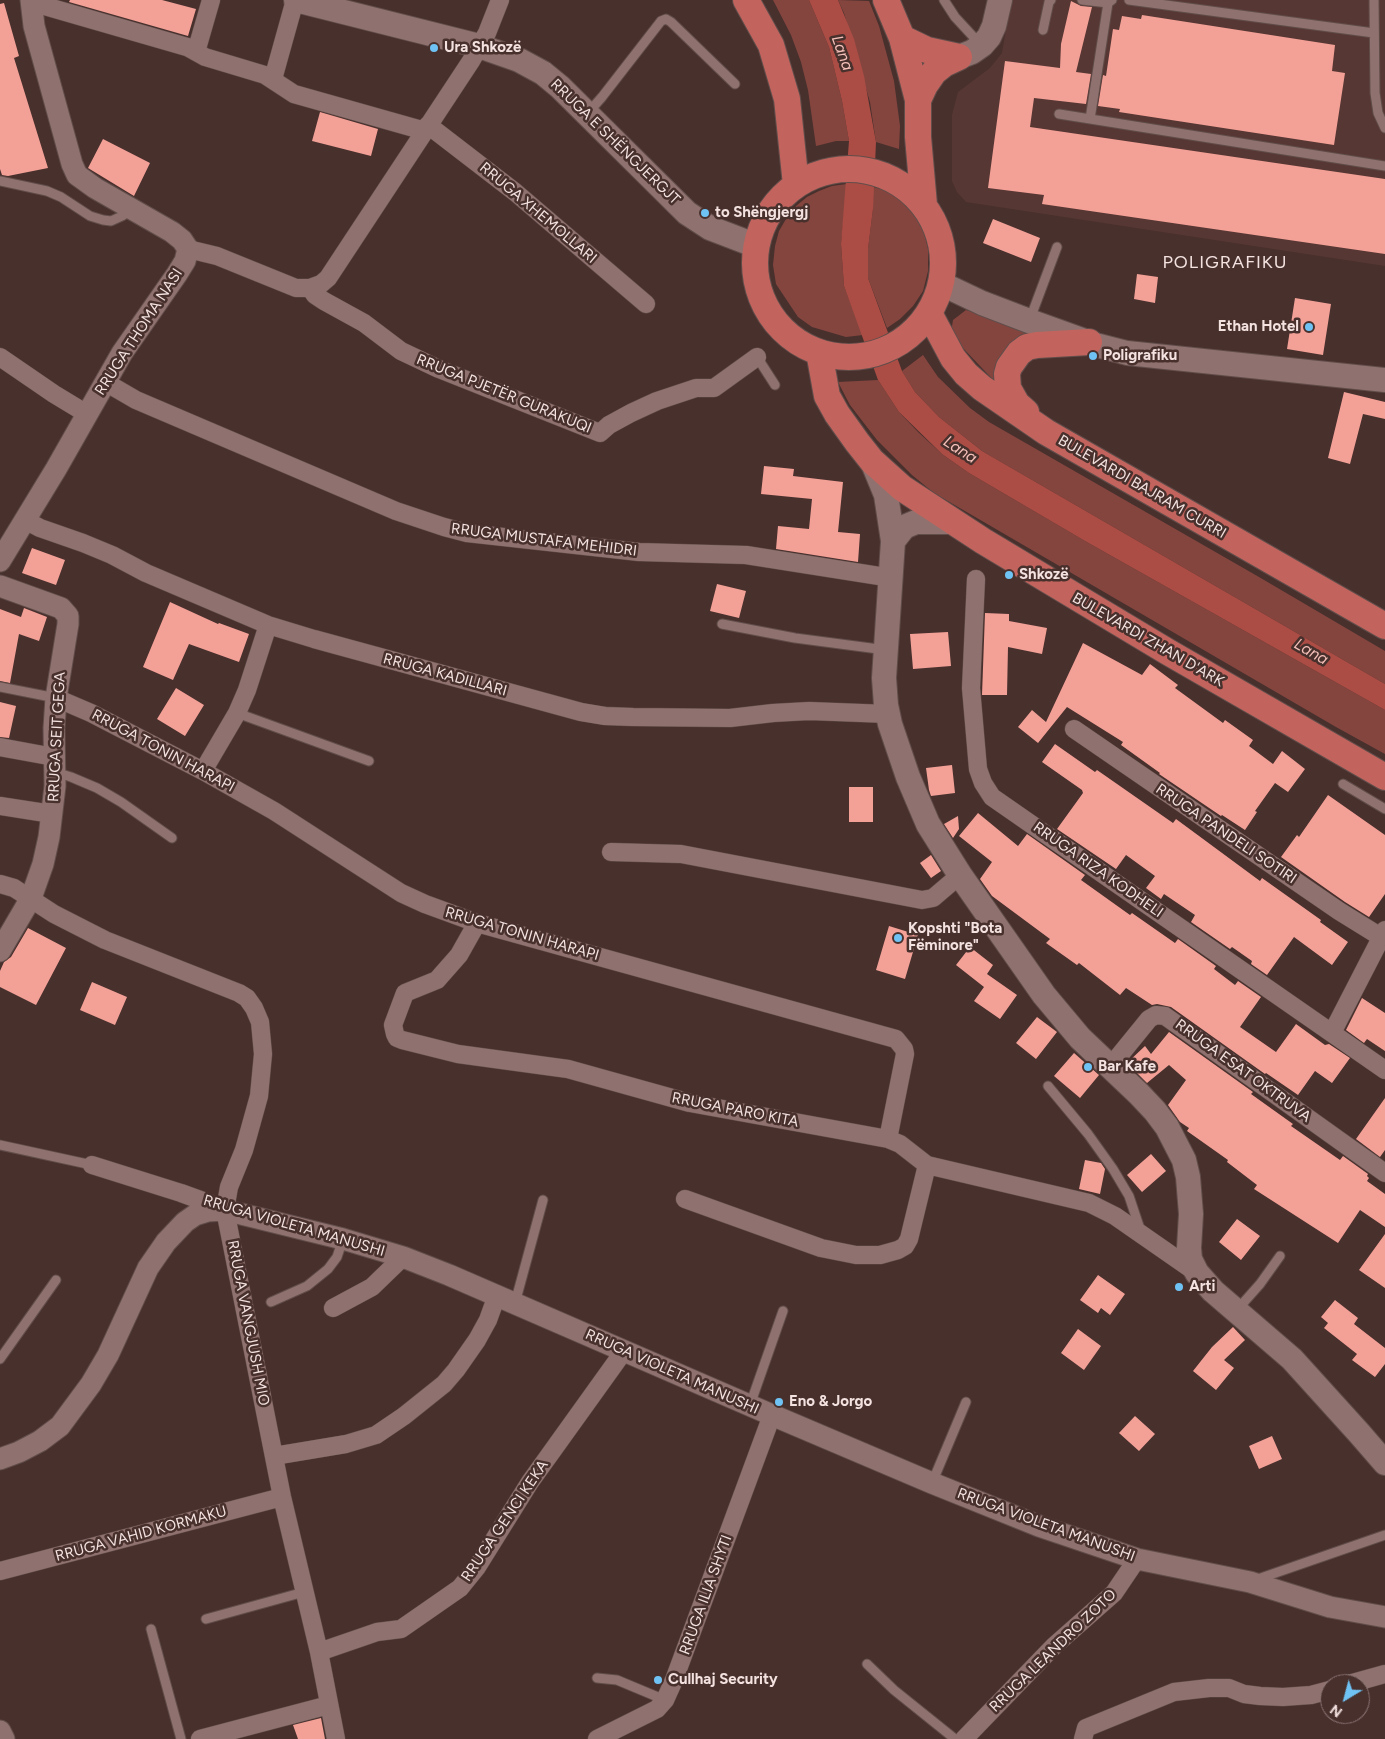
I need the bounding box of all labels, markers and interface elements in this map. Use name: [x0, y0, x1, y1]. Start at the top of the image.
water label: Lana: [827, 33, 857, 73]
place label: Ura Shkozë: [444, 39, 521, 57]
marker: Ura Shkozë: [428, 42, 440, 54]
street label: RRUGA E SHËNGJERGJT: [547, 75, 683, 209]
street label: RRUGA XHEMOLLARI: [476, 159, 600, 267]
place label: to Shëngjergj: [715, 204, 808, 222]
marker: to Shëngjergj: [699, 207, 711, 219]
district label: POLIGRAFIKU: [1161, 252, 1289, 274]
street label: RRUGA THOMA NASI: [91, 265, 187, 399]
place label: Ethan Hotel: [1218, 318, 1299, 336]
marker: Ethan Hotel: [1303, 321, 1315, 333]
place label: Poligrafiku: [1103, 347, 1177, 365]
marker: Poligrafiku: [1087, 350, 1099, 362]
street label: RRUGA PJETËR GURAKUQI: [414, 351, 594, 437]
street label: BULEVARDI BAJRAM CURRI: [1055, 431, 1229, 543]
water label: Lana: [940, 432, 980, 468]
street label: RRUGA MUSTAFA MEHIDRI: [450, 520, 638, 560]
place label: Shkozë: [1019, 566, 1069, 584]
marker: Shkozë: [1003, 569, 1015, 581]
street label: BULEVARDI ZHAN D'ARK: [1069, 589, 1227, 691]
water label: Lana: [1291, 635, 1331, 669]
street label: RRUGA KADILLARI: [381, 650, 509, 700]
street label: RRUGA SEIT GEGA: [45, 671, 69, 803]
street label: RRUGA TONIN HARAPI: [88, 706, 238, 796]
street label: RRUGA PANDELI SOTIRI: [1152, 780, 1300, 888]
street label: RRUGA RIZA KODHELI: [1030, 818, 1166, 922]
street label: RRUGA TONIN HARAPI: [443, 903, 601, 965]
place label: Kopshti "Bota Fëminore": [908, 920, 1002, 955]
marker: Kopshti "Bota Fëminore": [892, 932, 904, 944]
street label: RRUGA ESAT OKTRUVA: [1172, 1016, 1314, 1126]
place label: Bar Kafe: [1098, 1058, 1156, 1076]
marker: Bar Kafe: [1082, 1061, 1094, 1073]
street label: RRUGA PARO KITA: [670, 1089, 800, 1131]
street label: RRUGA VIOLETA MANUSHI: [201, 1191, 387, 1261]
street label: RRUGA VANGJUSH MIO: [223, 1239, 273, 1407]
place label: Arti: [1189, 1278, 1215, 1296]
marker: Arti: [1173, 1281, 1185, 1293]
street label: RRUGA VIOLETA MANUSHI: [582, 1326, 762, 1418]
place label: Eno & Jorgo: [789, 1393, 872, 1411]
marker: Eno & Jorgo: [773, 1396, 785, 1408]
street label: RRUGA GENCI KEKA: [458, 1457, 552, 1585]
street label: RRUGA VIOLETA MANUSHI: [955, 1484, 1137, 1566]
street label: RRUGA VAHID KORMAKU: [53, 1502, 229, 1566]
street label: RRUGA ILIA SHYTI: [676, 1533, 736, 1657]
street label: RRUGA LEANDRO ZOTO: [986, 1586, 1120, 1716]
place label: Cullhaj Security: [668, 1671, 778, 1689]
marker: Cullhaj Security: [652, 1674, 664, 1686]
north arrow: [1320, 1674, 1370, 1724]
text: N: [1327, 1701, 1346, 1721]

